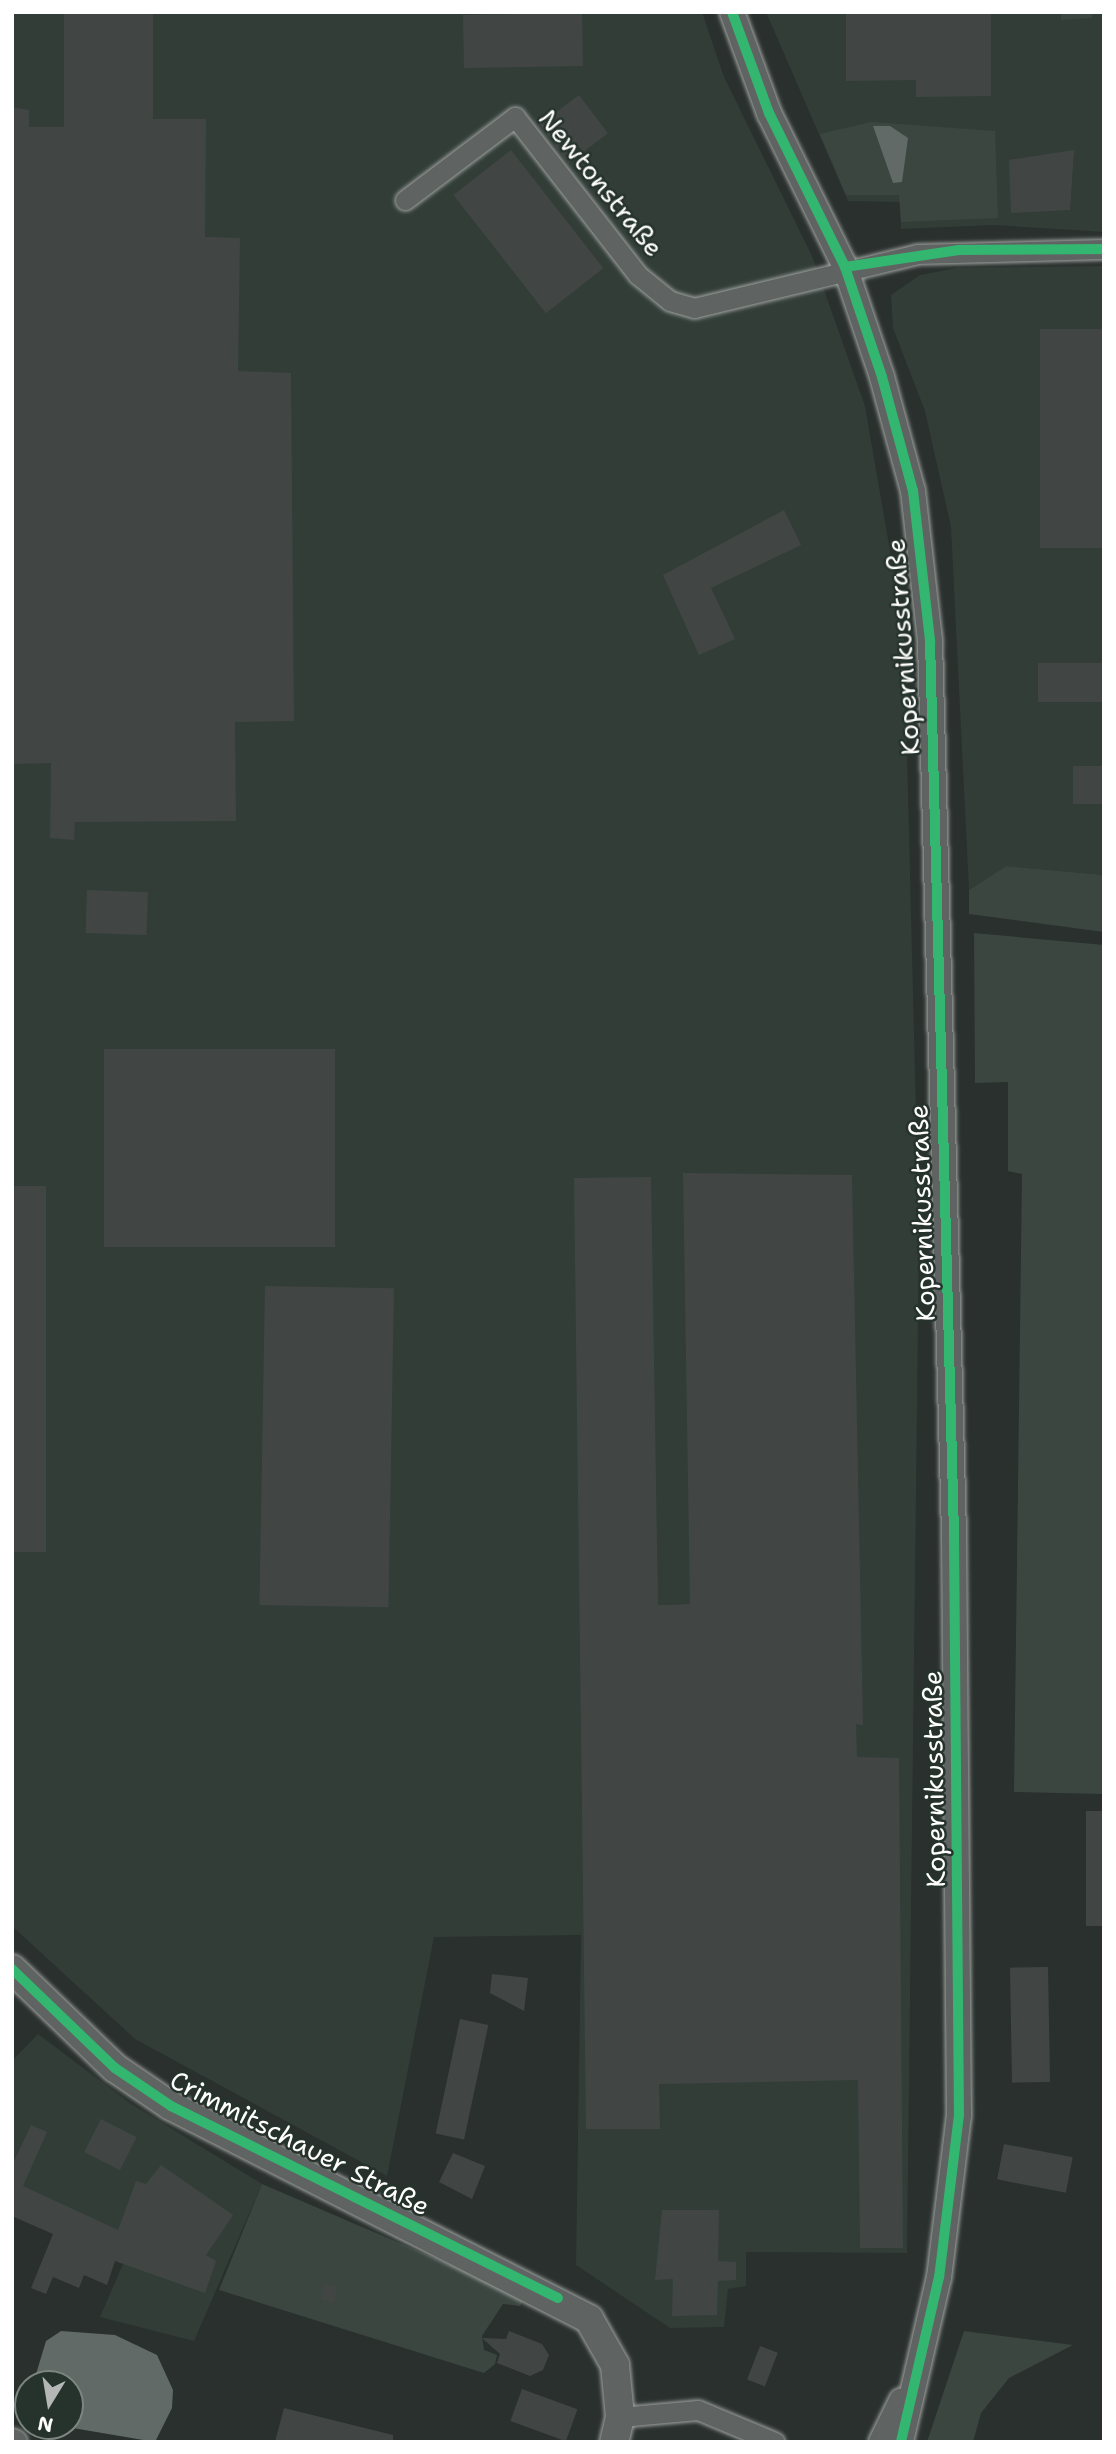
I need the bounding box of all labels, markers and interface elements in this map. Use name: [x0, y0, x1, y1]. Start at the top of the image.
street label: Newtonstraße: [532, 103, 670, 263]
street label: Kopernikusstraße: [880, 538, 926, 756]
street label: Kopernikusstraße: [903, 1104, 941, 1322]
street label: Kopernikusstraße: [917, 1670, 951, 1888]
street label: Crimmitschauer Straße: [165, 2064, 435, 2222]
north arrow: [14, 2370, 84, 2440]
text: N: [36, 2410, 55, 2438]

